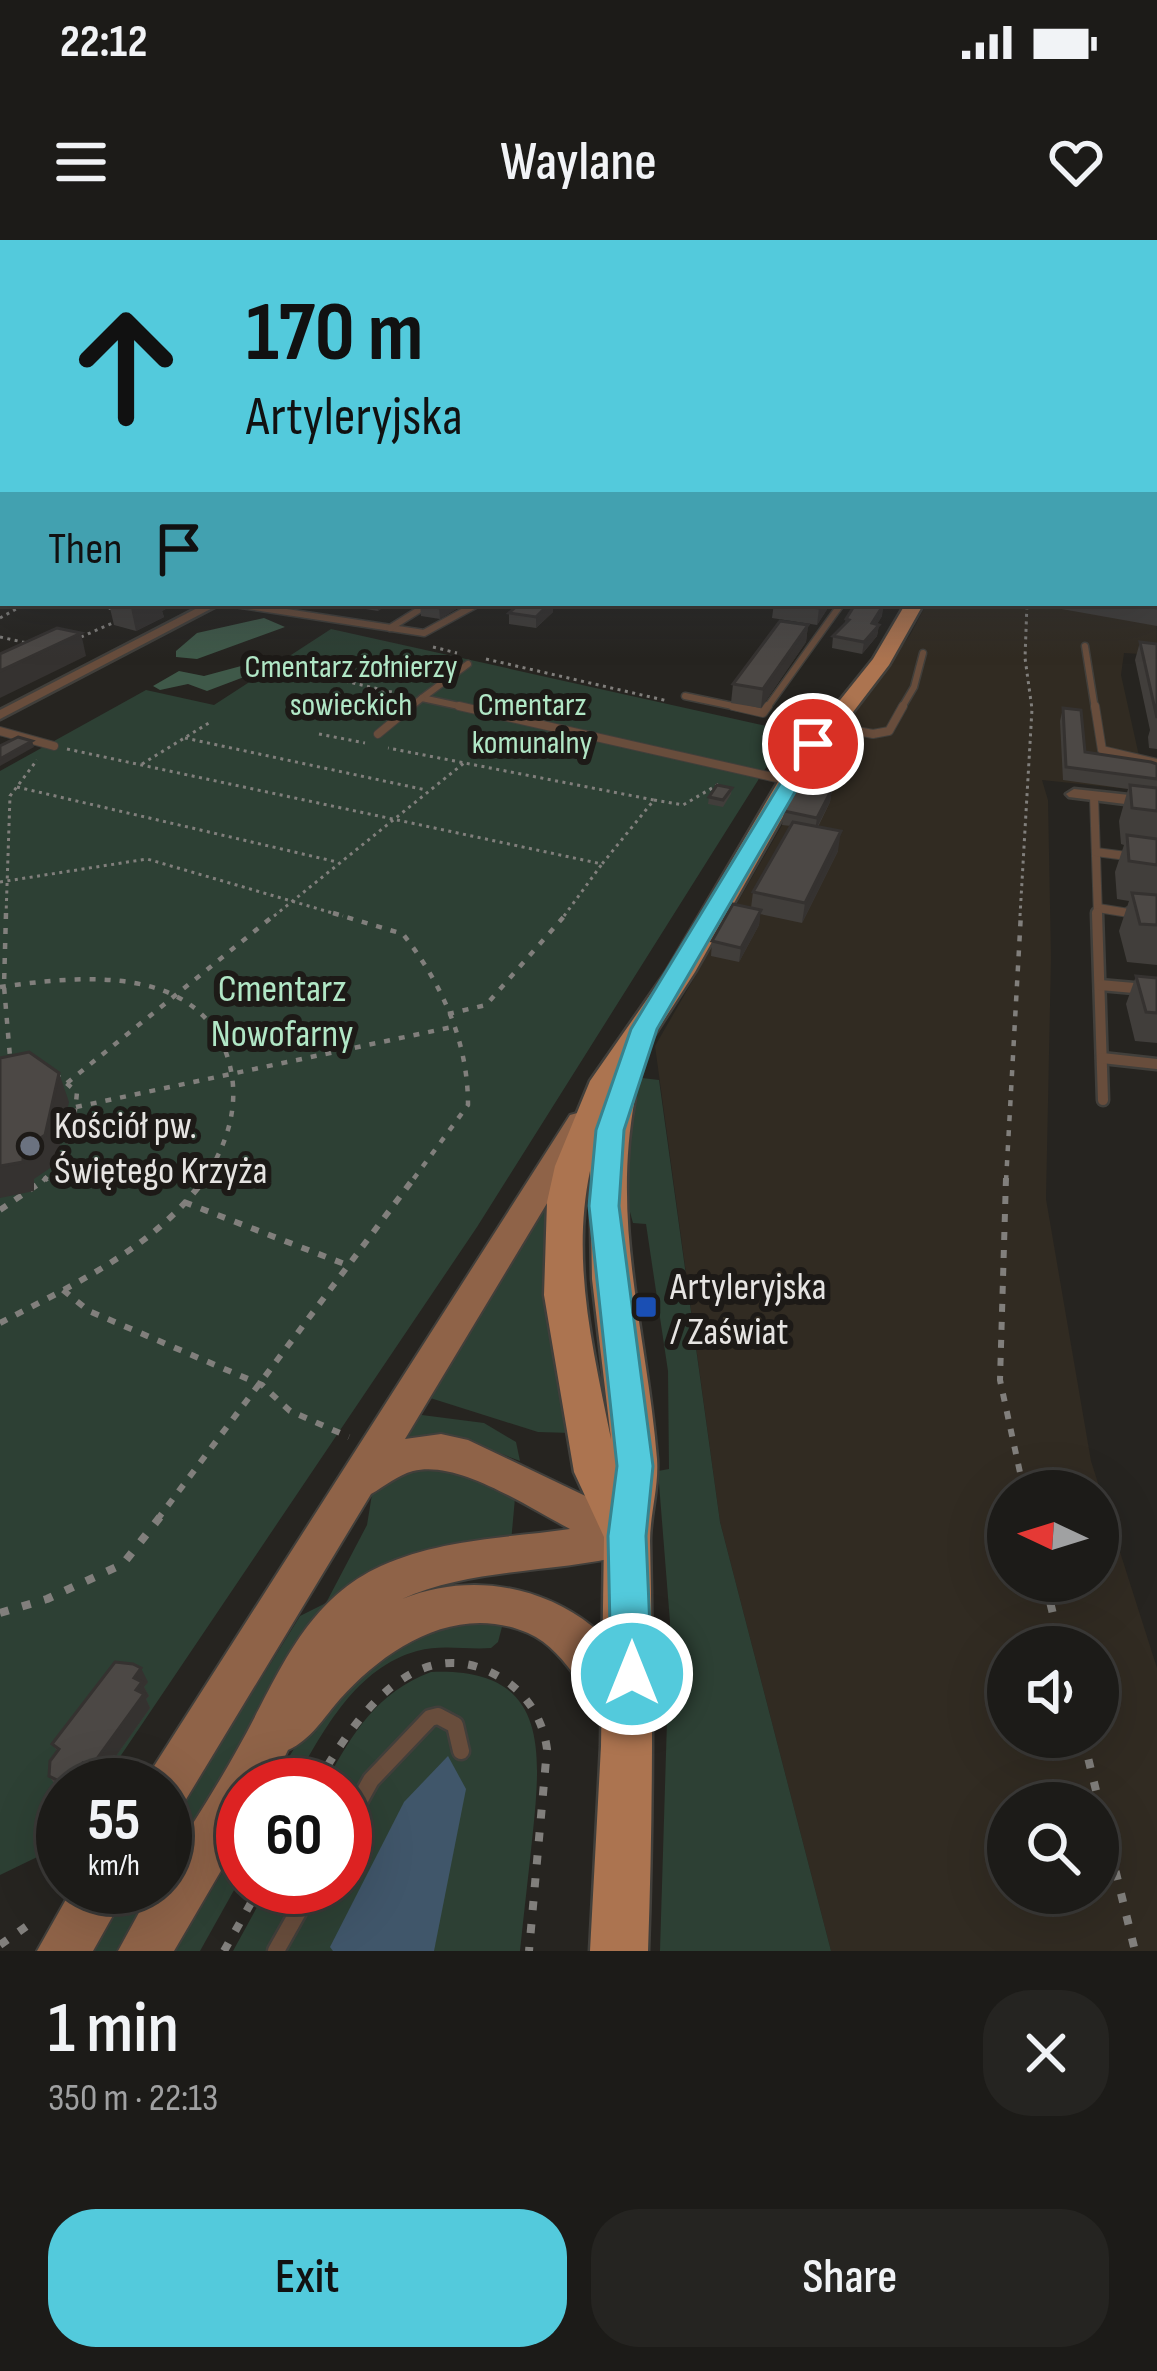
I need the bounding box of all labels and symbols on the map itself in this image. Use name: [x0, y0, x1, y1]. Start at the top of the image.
park label: Cmentarz żołnierzy sowieckich: [245, 647, 458, 725]
park label: Cmentarz komunalny: [472, 685, 593, 763]
pin: [762, 693, 864, 795]
park label: Cmentarz Nowofarny: [211, 966, 353, 1058]
place label: Kościół pw. Świętego Krzyża: [54, 1103, 268, 1195]
marker: Kościół pw. Świętego Krzyża: [17, 1133, 43, 1159]
place label: Artyleryjska / Zaświat: [669, 1264, 827, 1356]
marker: Artyleryjska / Zaświat: [633, 1294, 659, 1320]
north arrow: [987, 1470, 1119, 1602]
position arrow: [569, 1611, 695, 1737]
speed limit sign: 60: [216, 1758, 372, 1914]

